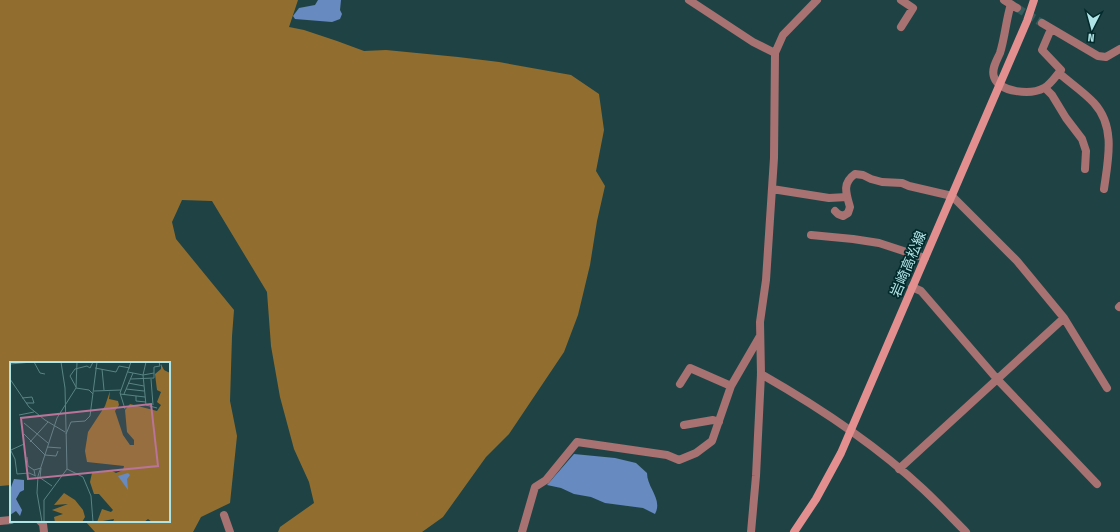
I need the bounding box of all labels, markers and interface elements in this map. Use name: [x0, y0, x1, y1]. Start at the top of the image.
north arrow: [1072, 8, 1112, 48]
text: N: [1087, 31, 1095, 44]
street label: 岩崎高松線: [887, 229, 930, 300]
inset map: [10, 362, 170, 522]

